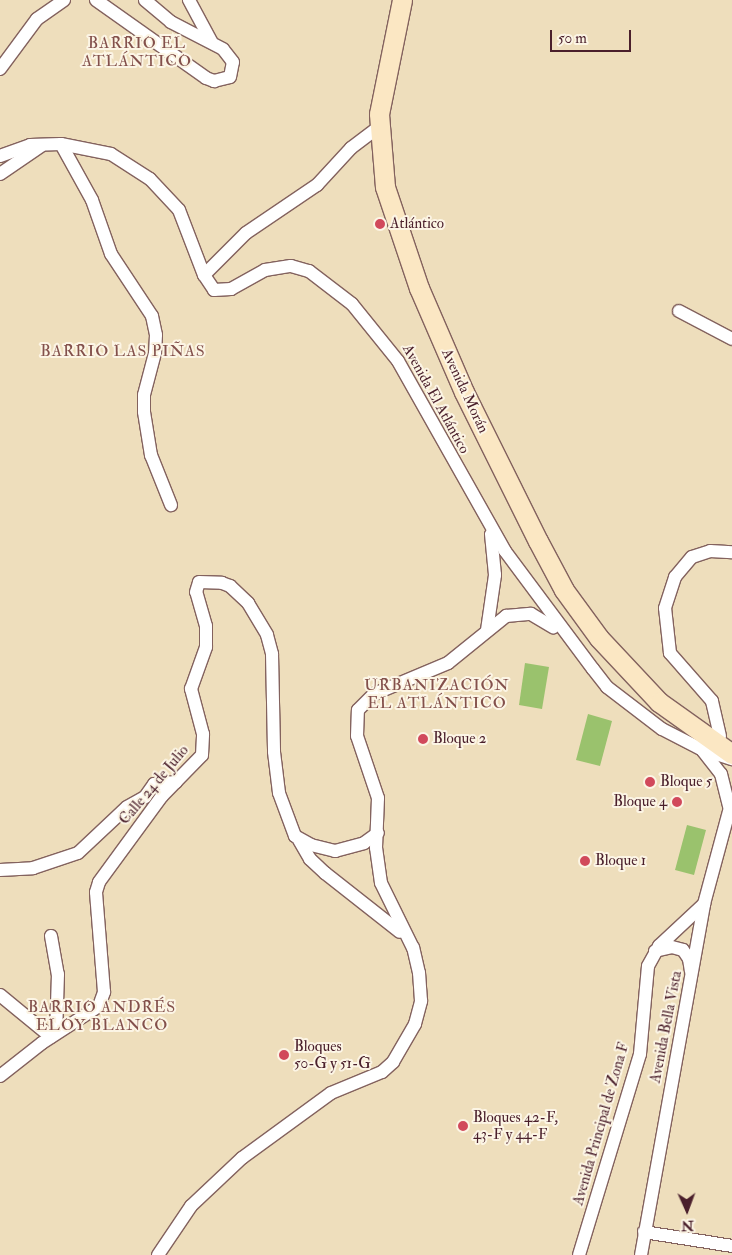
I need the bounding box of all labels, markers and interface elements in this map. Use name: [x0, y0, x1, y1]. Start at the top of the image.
scale bar: [552, 20, 633, 52]
text: 50 m: [558, 29, 587, 48]
district label: BARRIO EL ATLÁNTICO: [81, 33, 193, 71]
place label: Atlántico: [390, 215, 444, 233]
marker: Atlántico: [374, 218, 386, 230]
district label: BARRIO LAS PIÑAS: [38, 341, 208, 361]
street label: Avenida El Atlántico: [399, 341, 473, 457]
street label: Avenida Morán: [438, 346, 492, 436]
district label: URBANIZACIÓN EL ATLÁNTICO: [363, 675, 511, 713]
place label: Bloque 2: [433, 730, 486, 748]
marker: Bloque 2: [417, 733, 429, 745]
street label: Calle 24 de Julio: [116, 742, 192, 828]
place label: Bloque 5: [660, 773, 712, 791]
marker: Bloque 5: [644, 776, 656, 788]
place label: Bloque 4: [613, 793, 667, 811]
marker: Bloque 4: [671, 796, 683, 808]
place label: Bloque 1: [595, 852, 646, 870]
marker: Bloque 1: [579, 855, 591, 867]
street label: Avenida Bella Vista: [646, 969, 686, 1085]
district label: BARRIO ANDRÉS ELOY BLANCO: [26, 997, 178, 1035]
place label: Bloques 50-G y 51-G: [294, 1037, 371, 1072]
street label: Avenida Principal de Zona F: [569, 1041, 633, 1207]
marker: Bloques 50-G y 51-G: [278, 1049, 290, 1061]
place label: Bloques 42-F, 43-F y 44-F: [473, 1108, 558, 1143]
marker: Bloques 42-F, 43-F y 44-F: [457, 1120, 469, 1132]
north arrow: [662, 1185, 712, 1235]
text: N: [681, 1217, 694, 1234]

